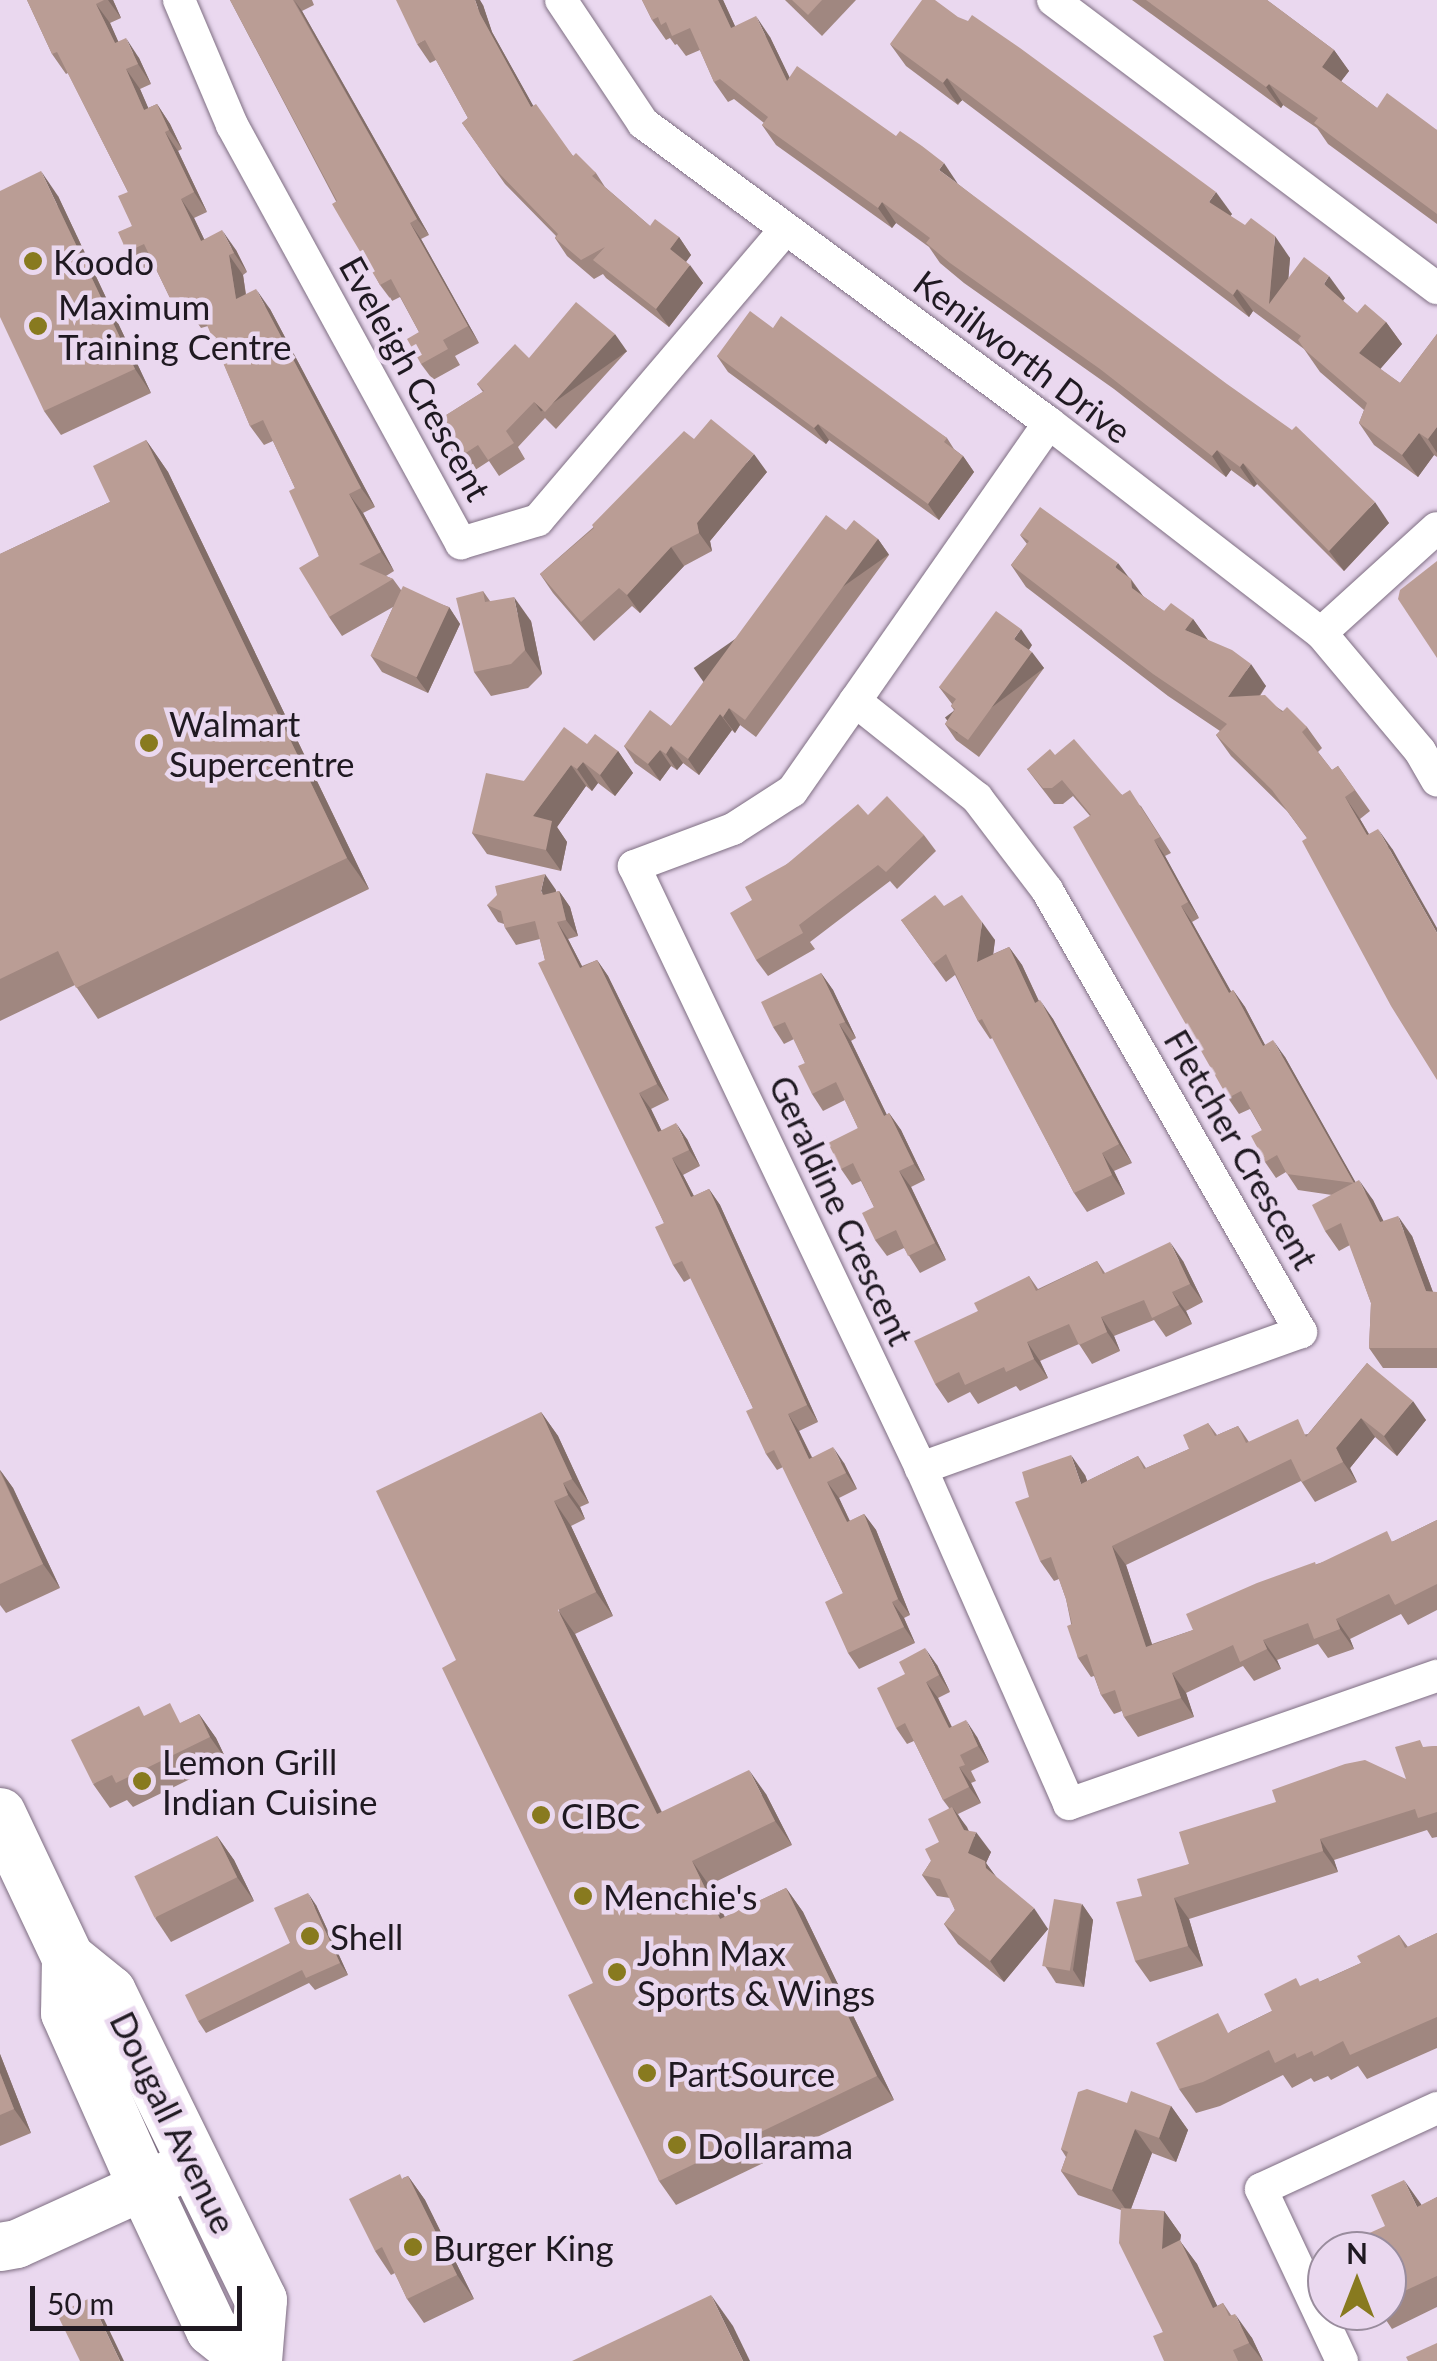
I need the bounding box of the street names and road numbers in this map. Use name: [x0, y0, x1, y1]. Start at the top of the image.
street label: Eveleigh Crescent: [331, 248, 501, 508]
street label: Kenilworth Drive: [906, 261, 1140, 451]
street label: Fletcher Crescent: [1156, 1021, 1328, 1277]
street label: Geraldine Crescent: [761, 1069, 923, 1351]
street label: Dougall Avenue: [102, 2004, 246, 2240]

